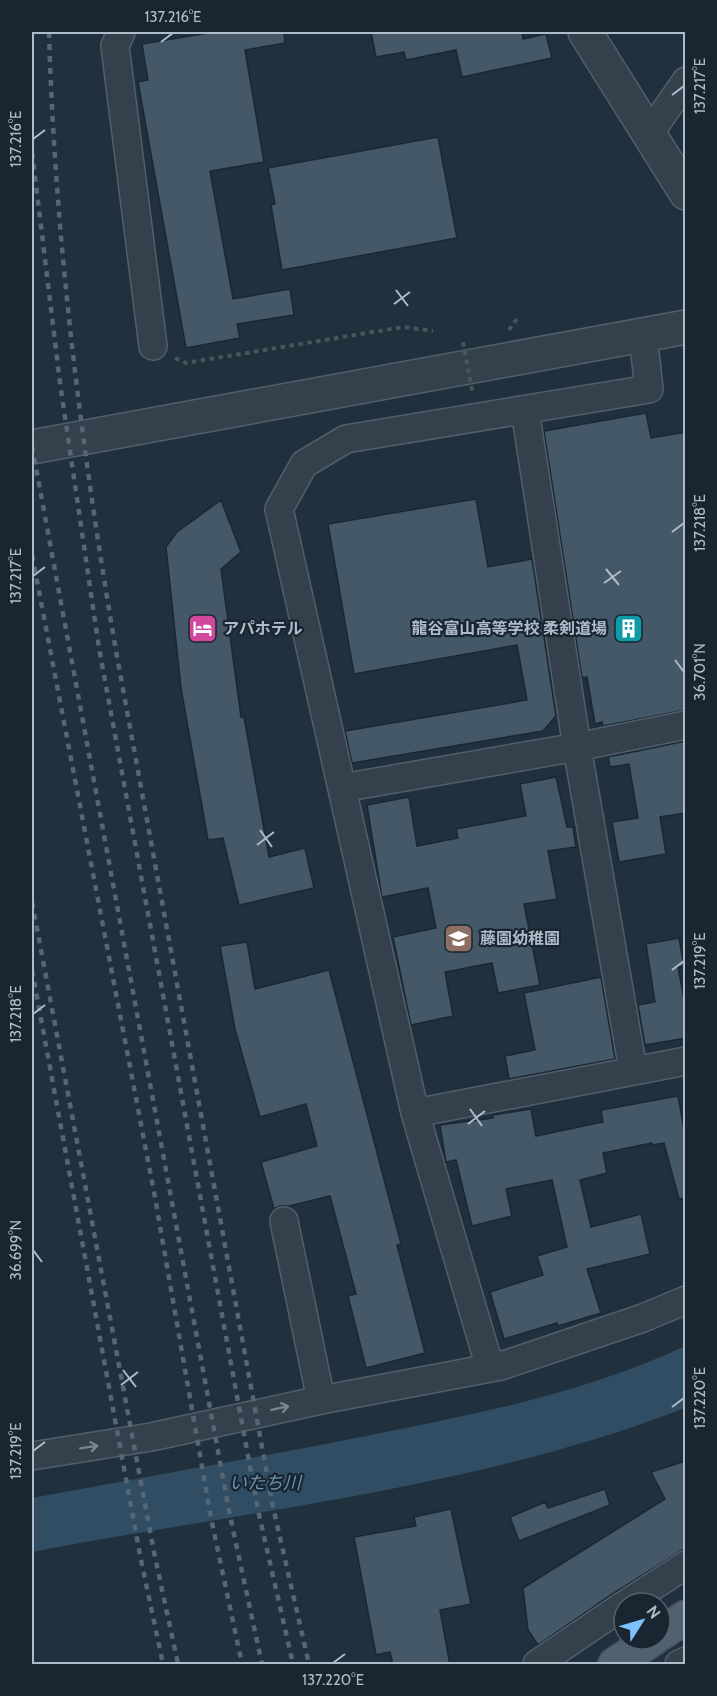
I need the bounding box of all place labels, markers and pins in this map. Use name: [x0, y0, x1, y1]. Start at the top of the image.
hotel icon: アパホテル: [186, 612, 218, 644]
building icon: 龍谷富山高等学校 柔剣道場: [612, 612, 644, 644]
place label: アパホテル: [223, 619, 303, 638]
place label: 龍谷富山高等学校 柔剣道場: [411, 619, 607, 638]
school or university icon: 藤園幼稚園: [443, 922, 475, 954]
place label: 藤園幼稚園: [480, 929, 560, 948]

